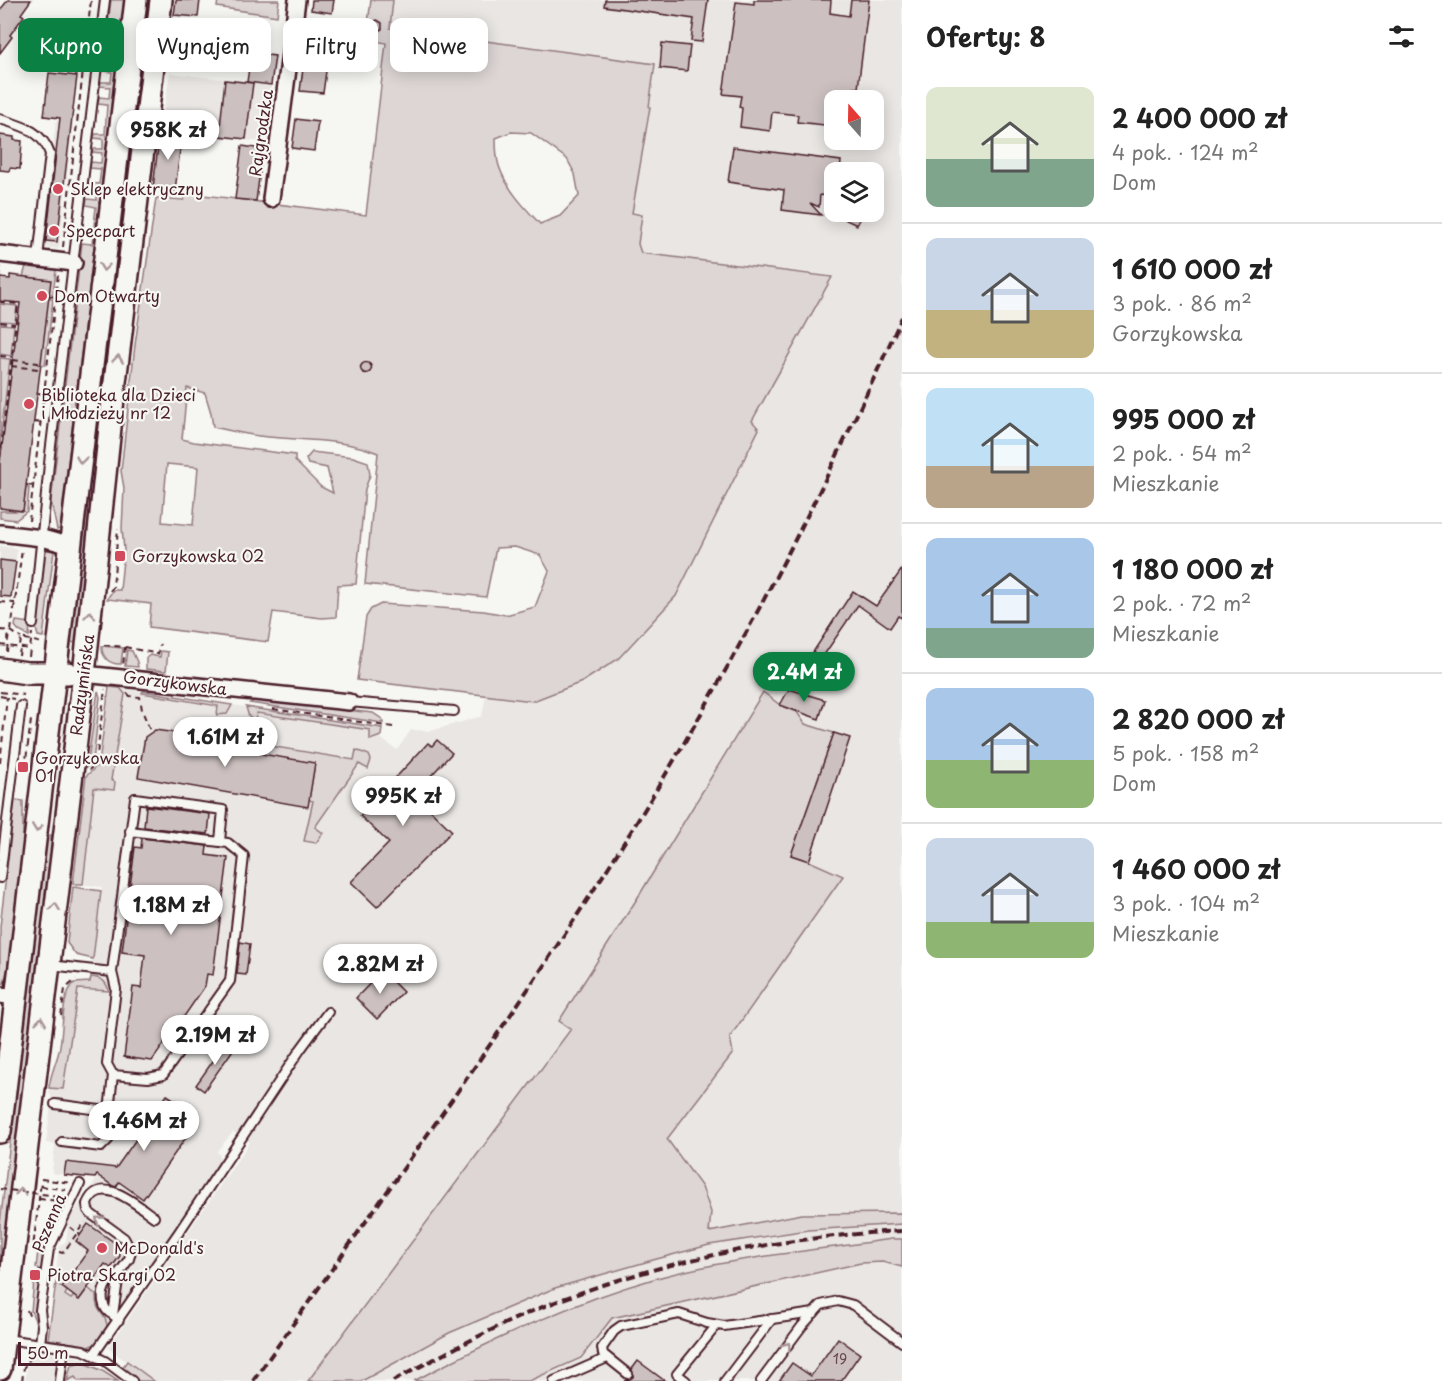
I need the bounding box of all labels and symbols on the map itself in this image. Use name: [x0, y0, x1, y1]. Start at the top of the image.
street label: Rajgrodzka: [242, 88, 278, 178]
north arrow: [824, 90, 884, 150]
pin: 958K zł: [113, 110, 223, 161]
place label: Sklep elektryczny: [70, 176, 204, 200]
marker: Sklep elektryczny: [51, 182, 65, 196]
place label: Specpart: [66, 218, 136, 242]
marker: Specpart: [47, 224, 61, 238]
one-way arrow: [98, 262, 111, 271]
place label: Dom Otwarty: [54, 283, 160, 307]
marker: Dom Otwarty: [35, 289, 49, 303]
one-way arrow: [111, 354, 123, 364]
place label: Biblioteka dla Dzieci i Młodzieży nr 12: [41, 382, 196, 424]
marker: Biblioteka dla Dzieci i Młodzieży nr 12: [22, 397, 36, 411]
one-way arrow: [75, 456, 88, 465]
place label: Gorzykowska 02: [132, 543, 264, 567]
marker: Gorzykowska 02: [113, 549, 127, 563]
one-way arrow: [83, 611, 96, 620]
street label: Radzymińska: [63, 633, 99, 737]
pin: 2.4M zł: [749, 652, 859, 703]
street label: Gorzykowska: [122, 664, 228, 700]
pin: 1.61M zł: [163, 717, 287, 768]
place label: Gorzykowska 01: [35, 745, 139, 787]
marker: Gorzykowska 01: [16, 760, 30, 774]
pin: 995K zł: [348, 776, 458, 827]
one-way arrow: [31, 824, 44, 833]
pin: 1.18M zł: [109, 885, 233, 936]
one-way arrow: [49, 902, 61, 912]
pin: 2.82M zł: [318, 944, 442, 995]
pin: 2.19M zł: [153, 1015, 277, 1066]
one-way arrow: [35, 1016, 47, 1025]
pin: 1.46M zł: [82, 1101, 206, 1152]
one-way arrow: [14, 1187, 27, 1197]
street label: Pszenna: [25, 1189, 71, 1256]
one-way arrow: [94, 1216, 105, 1227]
place label: McDonald's: [114, 1235, 204, 1259]
marker: McDonald's: [95, 1241, 109, 1255]
place label: Piotra Skargi 02: [47, 1262, 176, 1286]
marker: Piotra Skargi 02: [28, 1268, 42, 1282]
scale bar: [18, 1339, 116, 1366]
one-way arrow: [779, 1342, 790, 1353]
house number: 19: [833, 1348, 847, 1369]

